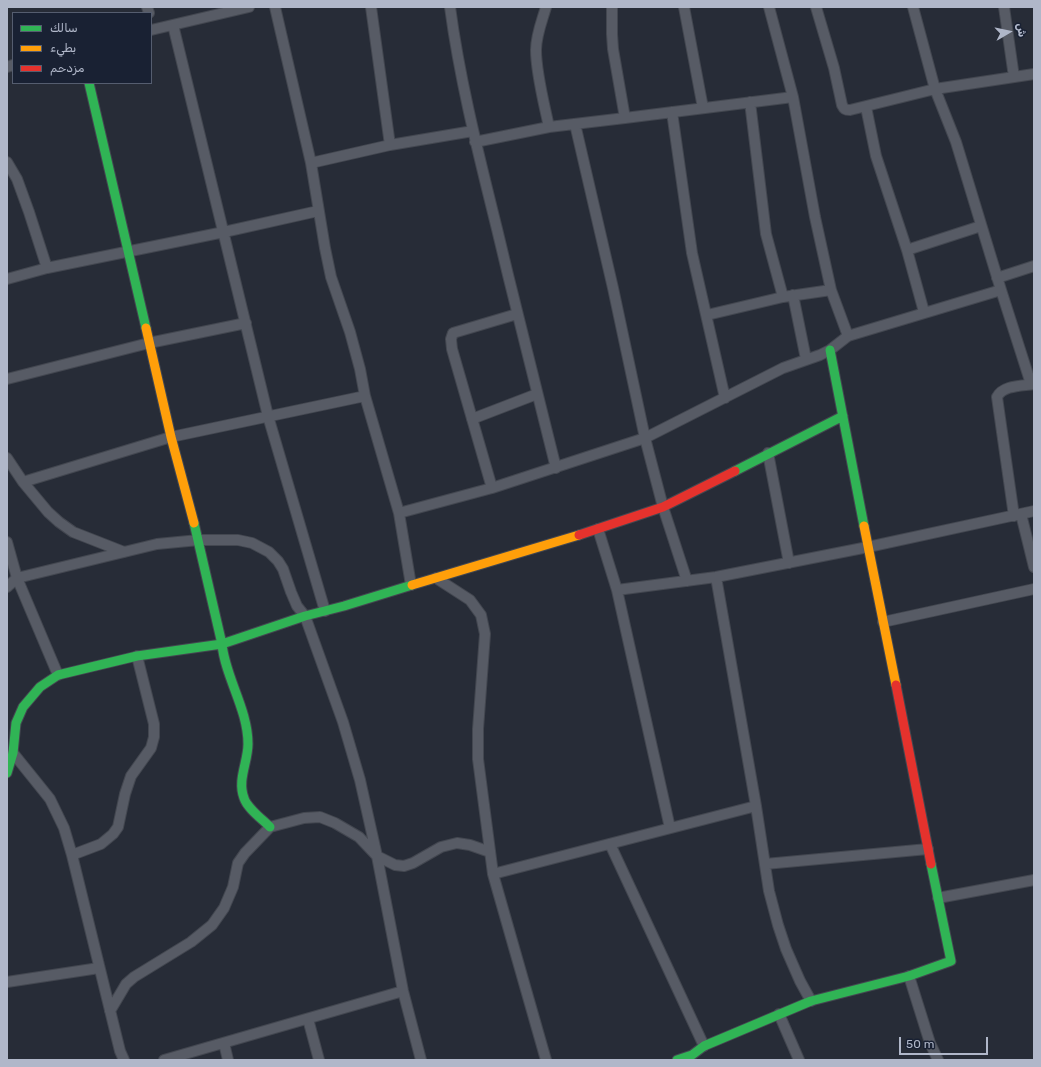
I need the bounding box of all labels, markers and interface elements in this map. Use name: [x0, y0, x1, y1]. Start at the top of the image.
legend: [12, 12, 152, 84]
north arrow: [989, 12, 1029, 52]
text: سالك: [50, 21, 78, 35]
text: ش: [1014, 22, 1029, 38]
text: بطيء: [50, 41, 76, 55]
text: مزدحم: [50, 61, 84, 75]
scale bar: [901, 1029, 990, 1055]
text: 50 m: [906, 1037, 934, 1051]

